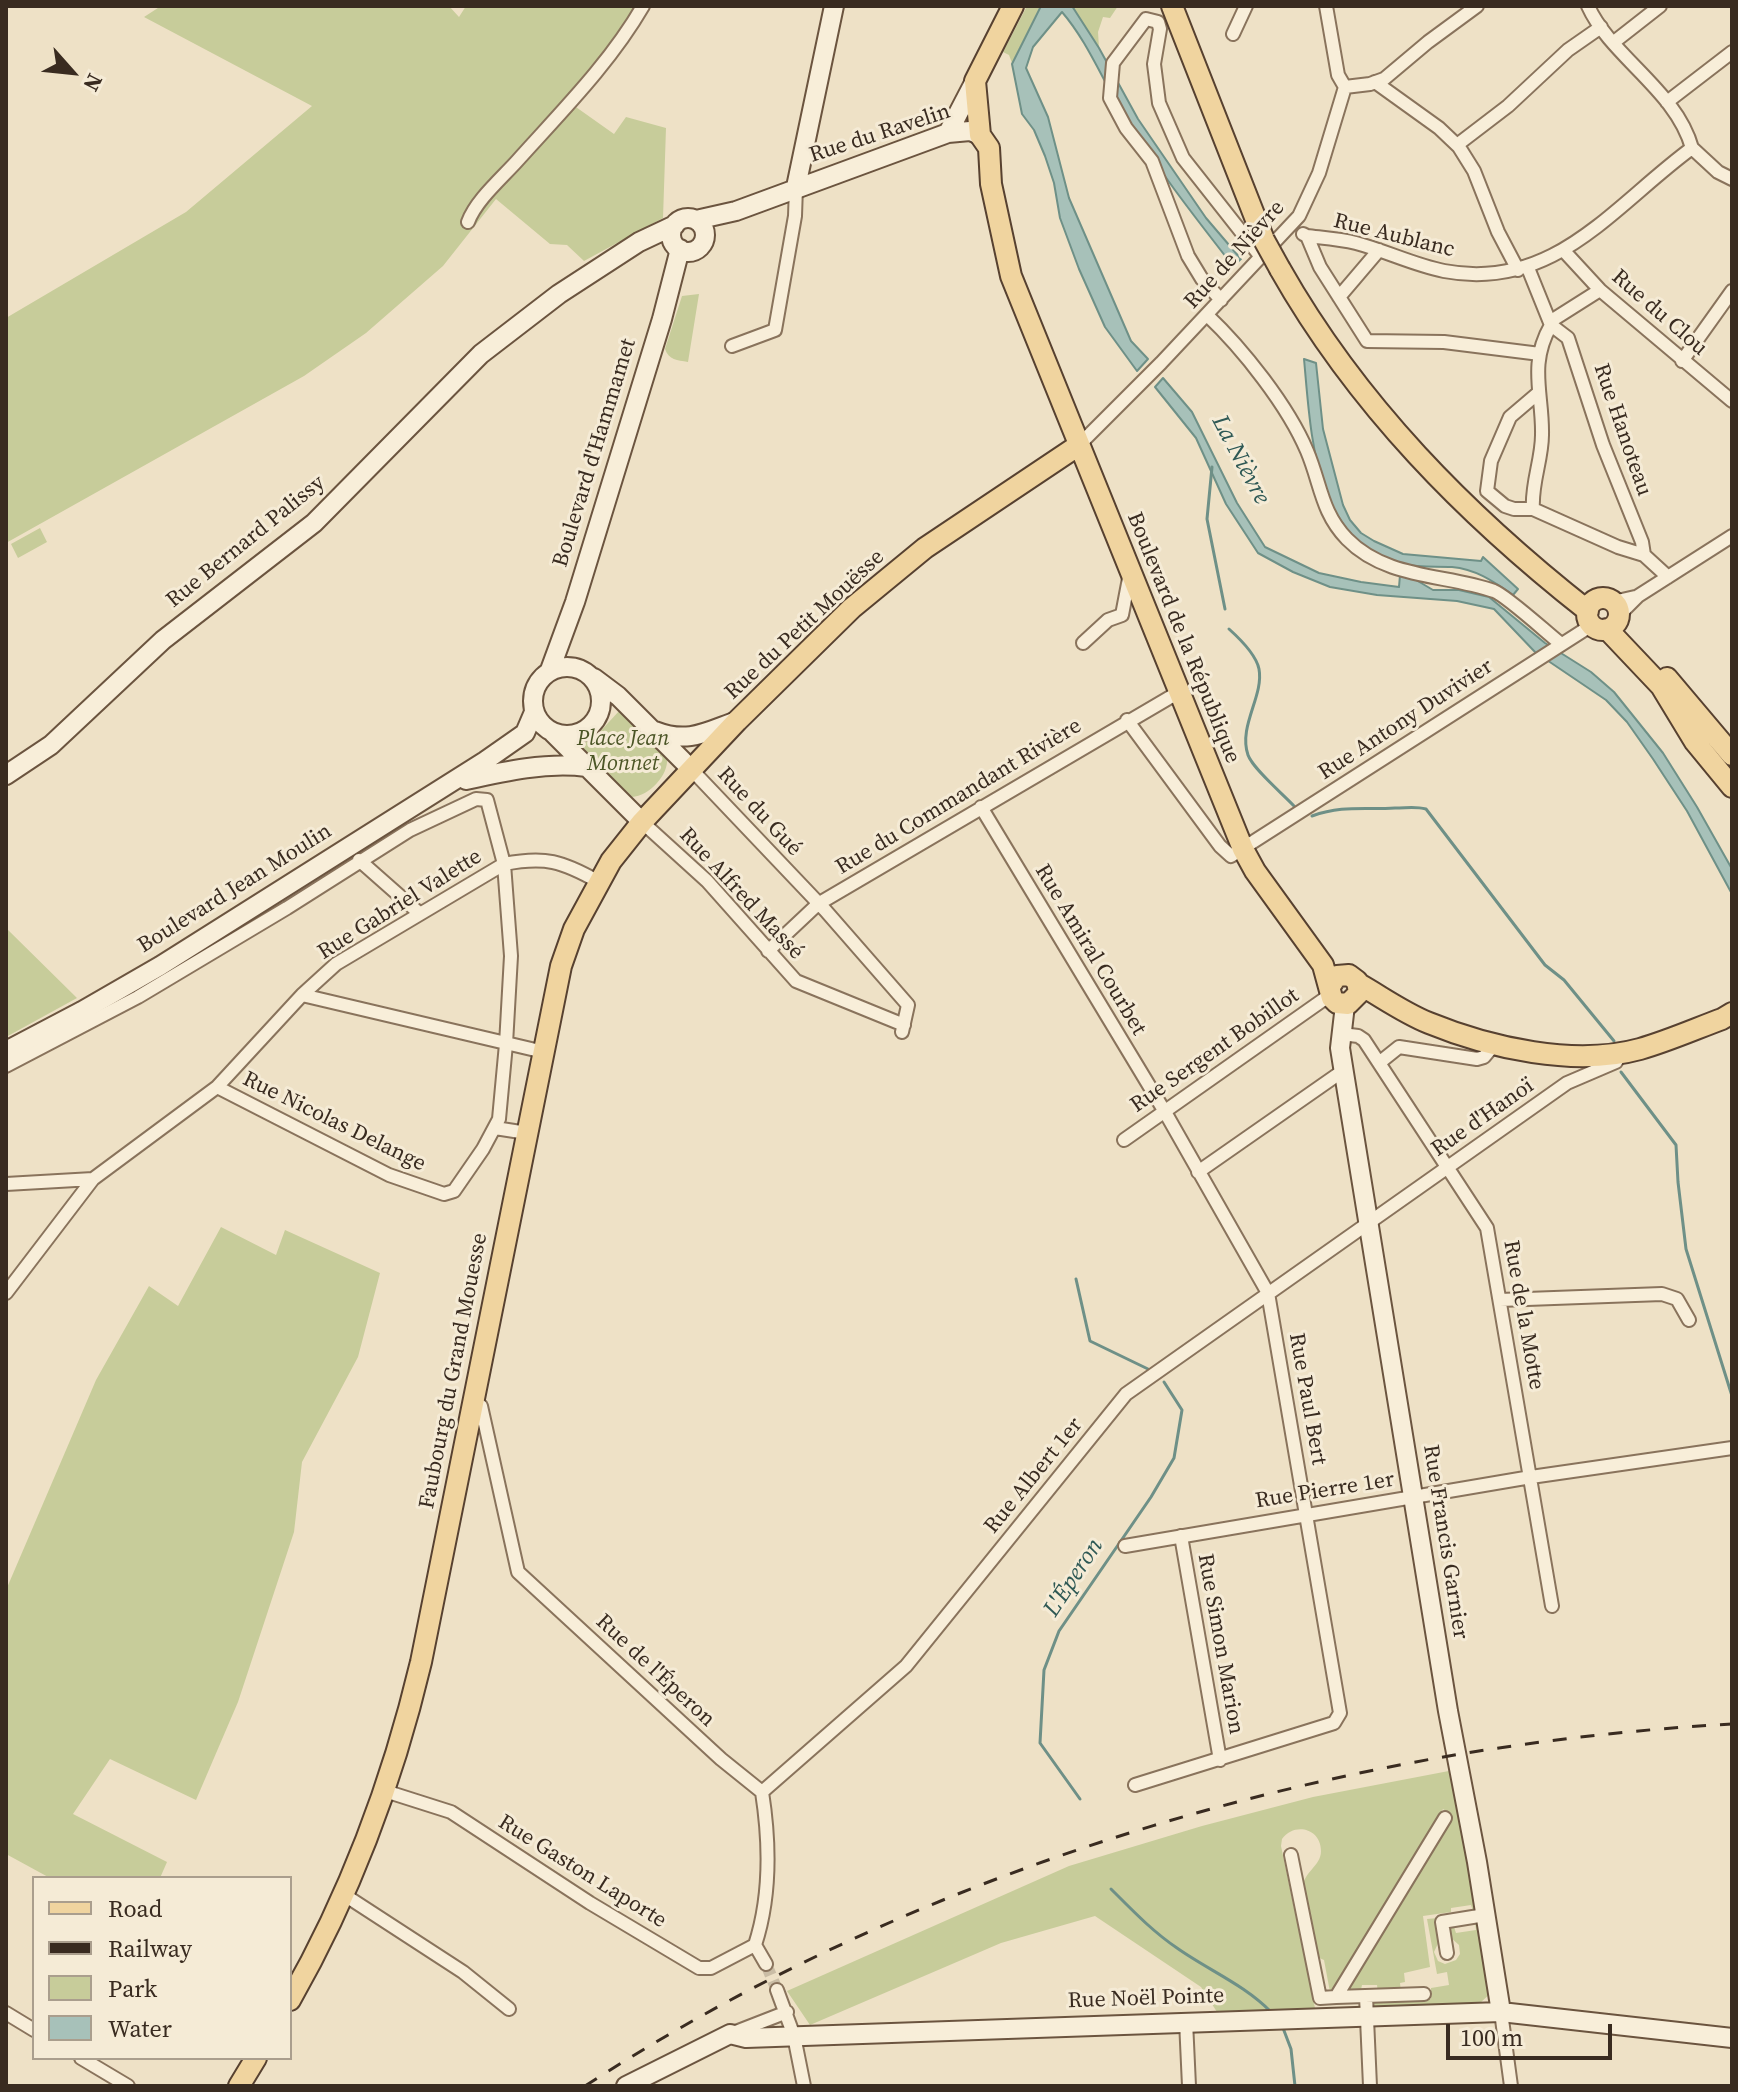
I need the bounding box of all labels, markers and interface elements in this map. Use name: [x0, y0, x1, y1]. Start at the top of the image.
north arrow: [32, 32, 112, 112]
text: N: [76, 69, 110, 97]
street label: Rue du Ravelin: [806, 99, 954, 169]
street label: Rue de Nièvre: [1179, 195, 1291, 315]
street label: Rue Aublanc: [1331, 208, 1457, 264]
street label: Rue du Clou: [1606, 264, 1712, 362]
street label: Boulevard d'Hammamet: [548, 336, 642, 570]
street label: Rue Hanoteau: [1587, 360, 1657, 500]
water label: La Nièvre: [1205, 411, 1275, 509]
street label: Rue Bernard Palissy: [161, 470, 331, 614]
street label: Boulevard de la République: [1121, 509, 1245, 767]
street label: Rue du Petit Mouësse: [720, 544, 890, 706]
street label: Rue Antony Duvivier: [1314, 654, 1498, 786]
street label: Rue du Commandant Rivière: [831, 713, 1087, 881]
park label: Place Jean Monnet: [577, 726, 669, 778]
street label: Rue du Gué: [711, 762, 807, 862]
street label: Boulevard Jean Moulin: [133, 819, 337, 959]
street label: Rue Alfred Massé: [673, 823, 809, 965]
street label: Rue Gabriel Valette: [313, 844, 487, 966]
street label: Rue Amiral Courbet: [1029, 860, 1151, 1040]
street label: Rue Sergent Bobillot: [1126, 983, 1304, 1119]
street label: Rue Nicolas Delange: [238, 1066, 430, 1178]
street label: Rue d'Hanoï: [1427, 1073, 1539, 1163]
street label: Faubourg du Grand Mouesse: [414, 1231, 494, 1511]
street label: Rue de la Motte: [1497, 1238, 1549, 1392]
street label: Rue Paul Bert: [1282, 1331, 1332, 1467]
street label: Rue Albert 1er: [979, 1413, 1089, 1539]
street label: Rue Francis Garnier: [1417, 1443, 1473, 1641]
street label: Rue Pierre 1er: [1254, 1467, 1396, 1515]
water label: L'Éperon: [1038, 1533, 1110, 1623]
street label: Rue Simon Marion: [1191, 1552, 1249, 1736]
street label: Rue de l'Éperon: [590, 1609, 720, 1733]
street label: Rue Gaston Laporte: [493, 1810, 671, 1934]
legend: [32, 1876, 292, 2060]
text: Road: [108, 1892, 162, 1925]
text: Railway: [108, 1932, 192, 1965]
text: Park: [108, 1972, 157, 2005]
street label: Rue Noël Pointe: [1067, 1983, 1225, 2015]
scale bar: [1450, 2008, 1616, 2058]
text: Water: [108, 2012, 172, 2045]
text: 100 m: [1460, 2021, 1523, 2054]

